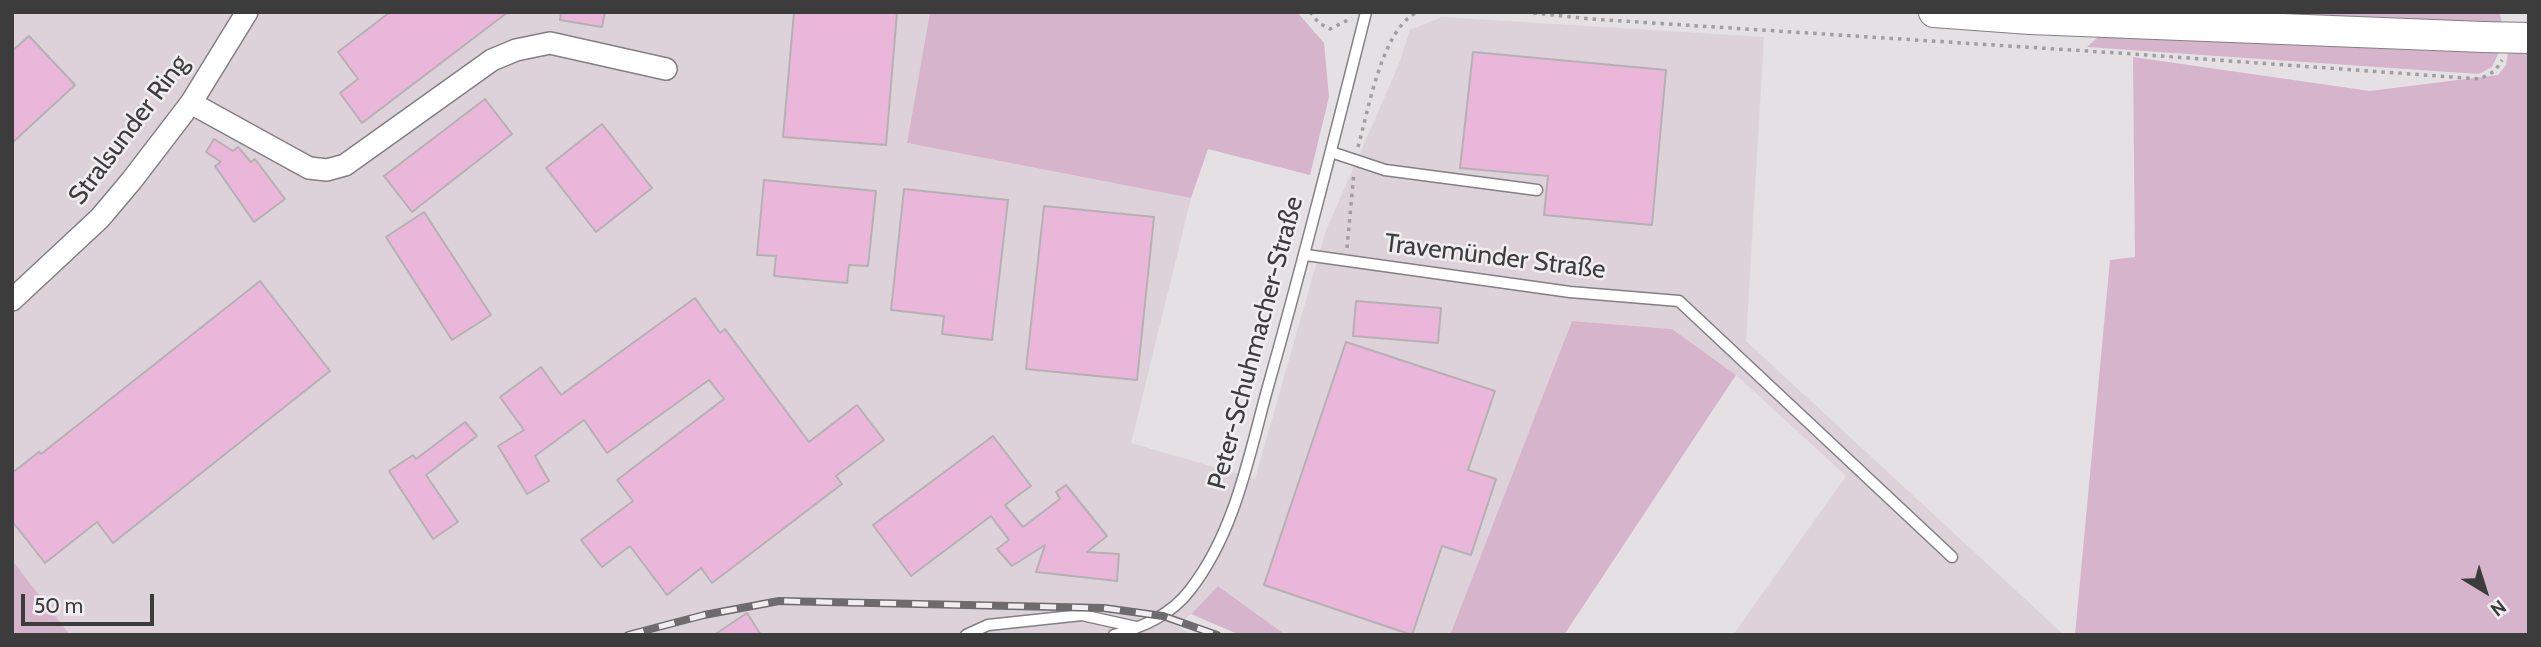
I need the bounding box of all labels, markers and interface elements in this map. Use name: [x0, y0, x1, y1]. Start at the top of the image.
street label: Stralsunder Ring: [63, 49, 195, 211]
street label: Peter-Schuhmacher-Straße: [1202, 193, 1310, 493]
street label: Travemünder Straße: [1383, 228, 1607, 286]
north arrow: [2450, 556, 2520, 626]
scale bar: [24, 580, 158, 624]
text: 50 m: [34, 593, 83, 618]
text: N: [2486, 595, 2511, 621]

